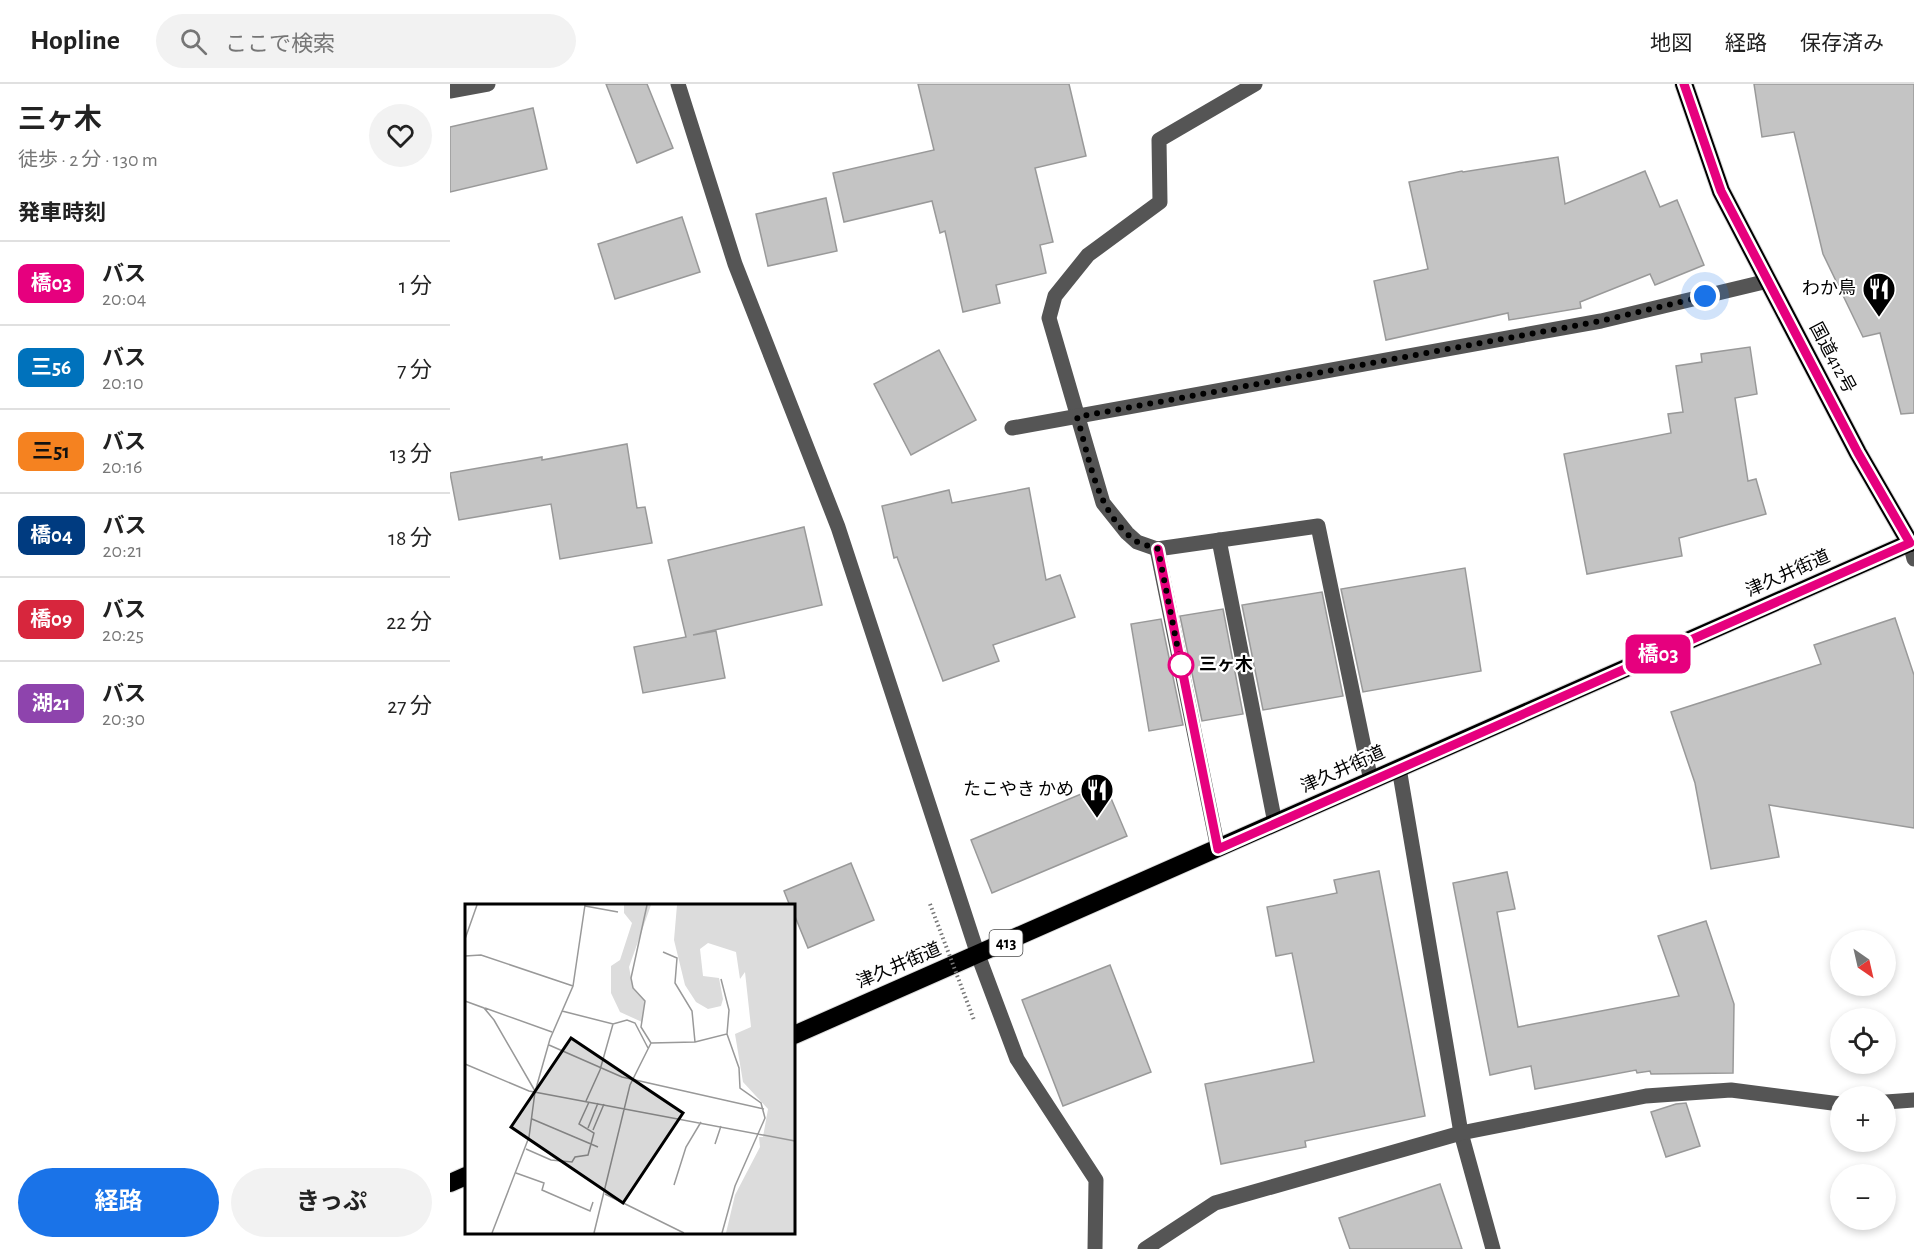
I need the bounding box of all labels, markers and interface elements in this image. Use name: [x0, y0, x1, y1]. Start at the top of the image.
search box: [156, 14, 576, 68]
icon: search: [177, 25, 210, 58]
text: Hopline: [30, 27, 120, 55]
text: ここで検索: [225, 33, 335, 55]
text: 地図: [1650, 33, 1692, 54]
text: 経路: [1725, 33, 1767, 54]
text: 保存済み: [1800, 33, 1884, 54]
button: heart: [369, 104, 432, 167]
text: 三ヶ木: [18, 106, 102, 134]
text: 徒歩 · 2 分 · 130 m: [18, 150, 158, 170]
text: 発車時刻: [18, 202, 106, 224]
text: バス: [102, 263, 146, 285]
restaurant icon: わか鳥: [1861, 271, 1897, 318]
text: 橋03: [31, 273, 72, 294]
text: 1 分: [399, 275, 432, 297]
place label: わか鳥: [1802, 278, 1856, 298]
your location: [1690, 281, 1720, 311]
text: 20:04: [102, 289, 146, 309]
street label: 国道412号: [1806, 319, 1860, 396]
text: バス: [102, 347, 146, 369]
text: 三56: [31, 357, 71, 378]
text: 7 分: [397, 359, 432, 381]
text: 20:10: [102, 373, 144, 393]
text: バス: [102, 431, 146, 453]
text: 三51: [32, 441, 70, 462]
text: 13 分: [390, 443, 432, 465]
text: 20:16: [102, 457, 143, 477]
text: バス: [103, 515, 147, 537]
text: 橋04: [30, 525, 73, 546]
text: 18 分: [388, 527, 432, 549]
text: 20:21: [103, 541, 143, 561]
street label: 津久井街道: [1742, 546, 1833, 601]
text: バス: [102, 599, 146, 621]
text: 橋09: [30, 609, 72, 630]
text: 22 分: [386, 611, 432, 633]
text: 20:25: [102, 625, 144, 645]
line badge: 橋03: [1624, 634, 1692, 674]
text: 橋03: [1638, 644, 1679, 665]
marker: 三ヶ木: [1168, 652, 1194, 678]
place label: 三ヶ木: [1199, 655, 1253, 674]
text: バス: [102, 683, 146, 705]
text: 湖21: [32, 693, 70, 714]
text: 27 分: [387, 695, 432, 717]
text: 20:30: [102, 709, 145, 729]
street label: 津久井街道: [1297, 742, 1388, 797]
restaurant icon: たこやき かめ: [1079, 772, 1115, 819]
place label: たこやき かめ: [963, 780, 1074, 799]
inset map: [465, 904, 795, 1234]
road number: 413: [990, 930, 1022, 956]
north arrow: [1830, 930, 1896, 996]
map controls: [1830, 930, 1896, 1230]
street label: 津久井街道: [853, 938, 944, 992]
button: locate: [1830, 1008, 1896, 1074]
button: +: [1830, 1086, 1896, 1152]
button: −: [1830, 1164, 1896, 1230]
button: 経路: [18, 1168, 219, 1237]
button: きっぷ: [231, 1168, 432, 1237]

